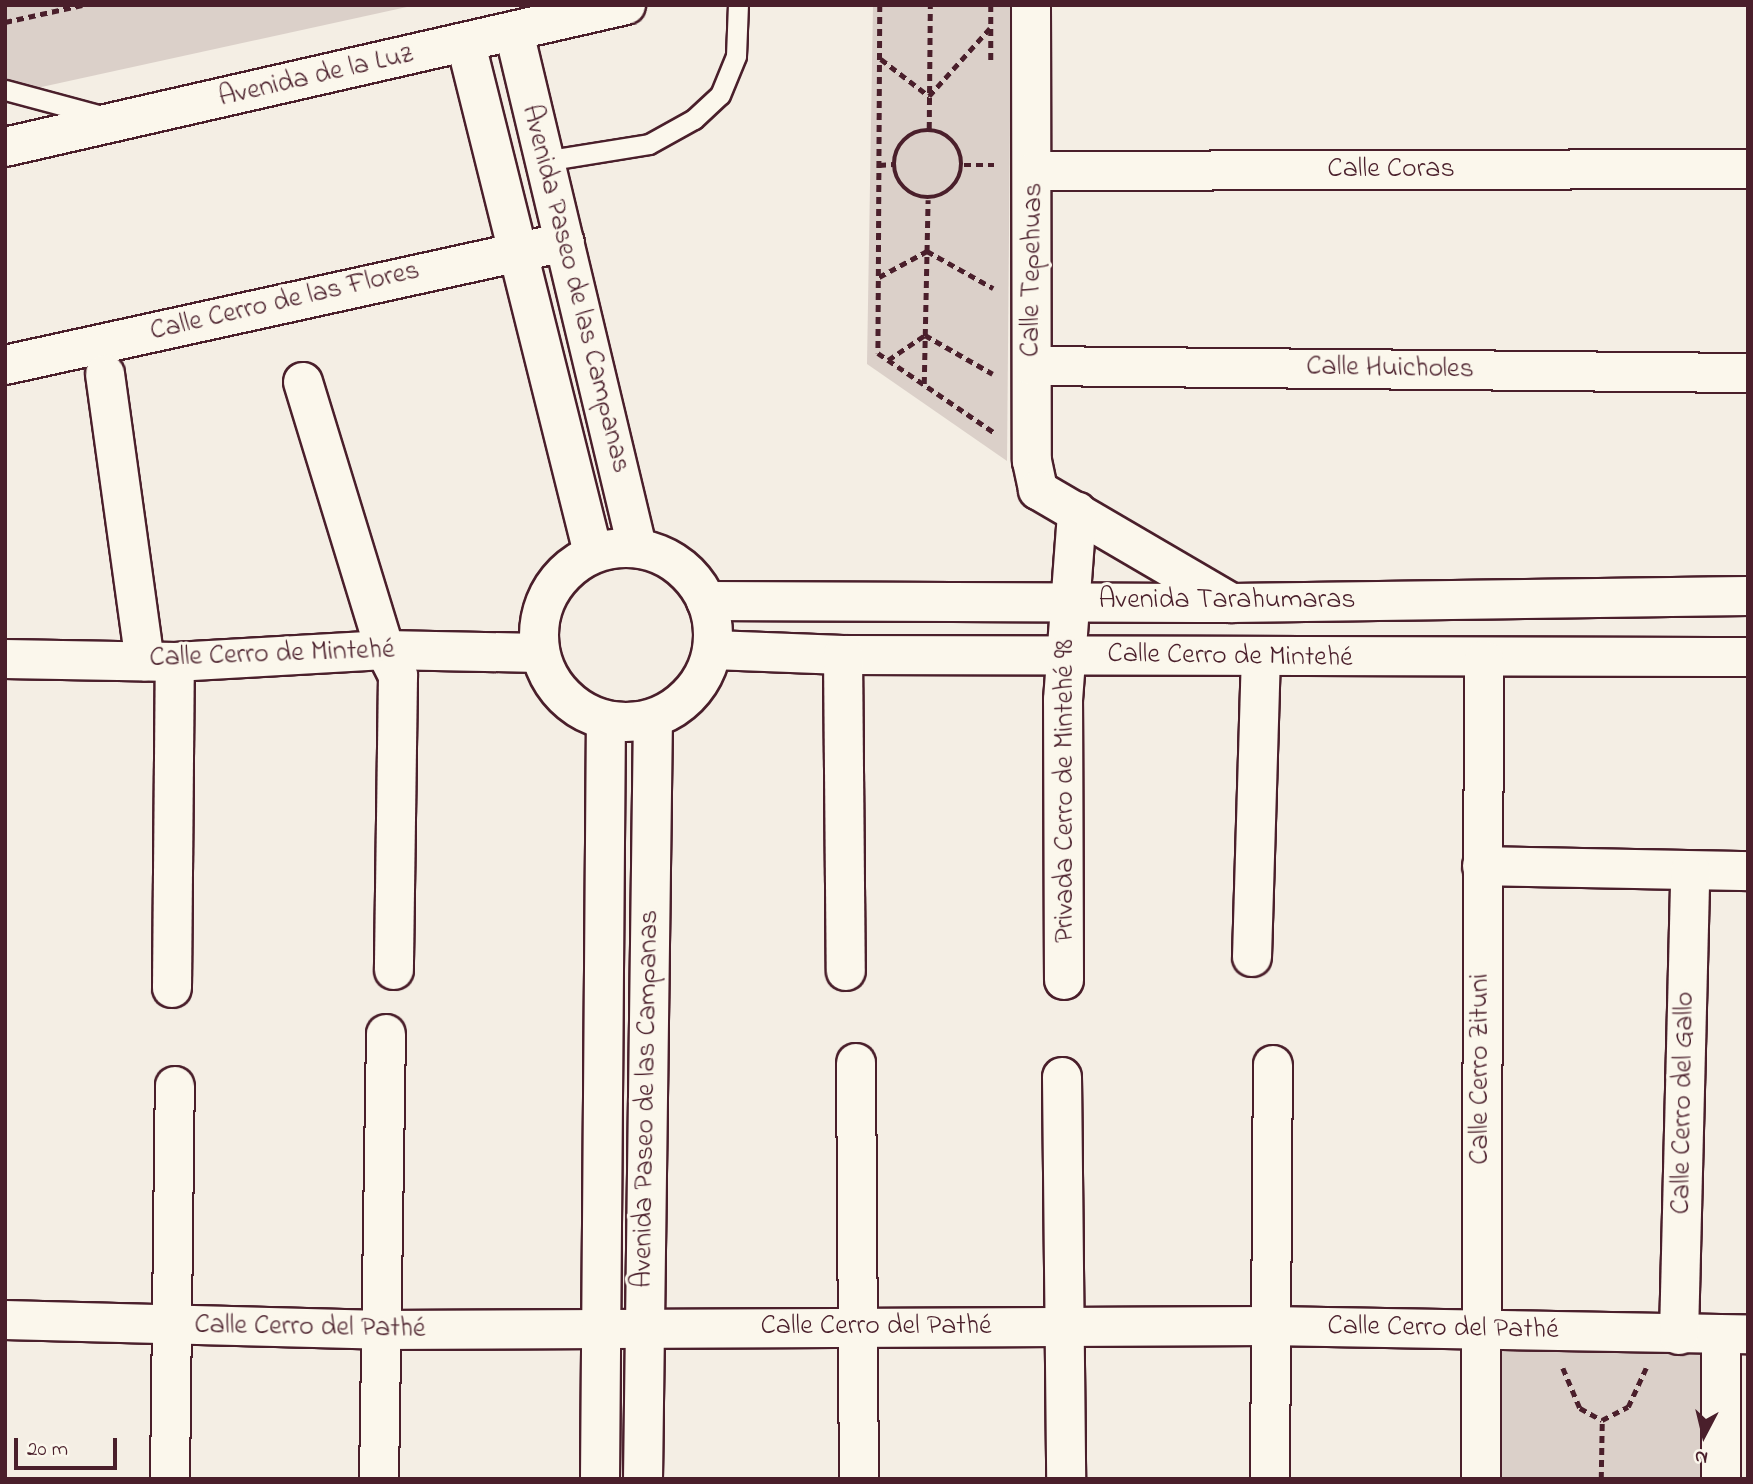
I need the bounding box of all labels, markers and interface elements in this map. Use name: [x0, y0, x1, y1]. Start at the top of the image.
street label: Avenida de la Luz: [216, 38, 416, 116]
street label: Avenida Paseo de las Campanas: [513, 101, 637, 477]
street label: Calle Coras: [1327, 153, 1455, 187]
street label: Calle Tepehuas: [1015, 183, 1051, 357]
street label: Calle Cerro de las Flores: [147, 255, 423, 349]
street label: Calle Huicholes: [1306, 351, 1474, 387]
street label: Avenida Tarahumaras: [1098, 584, 1356, 618]
street label: Calle Cerro de Mintehé: [149, 634, 395, 676]
street label: Calle Cerro de Mintehé: [1107, 638, 1353, 676]
street label: Privada Cerro de Mintehé 98: [1049, 639, 1083, 943]
street label: Avenida Paseo de las Campanas: [627, 910, 667, 1288]
street label: Calle Cerro Zituni: [1464, 973, 1498, 1165]
street label: Calle Cerro del Gallo: [1665, 991, 1703, 1215]
street label: Calle Cerro del Pathé: [194, 1309, 426, 1347]
street label: Calle Cerro del Pathé: [760, 1310, 992, 1344]
street label: Calle Cerro del Pathé: [1327, 1310, 1559, 1348]
north arrow: [1669, 1400, 1739, 1470]
scale bar: [18, 1424, 121, 1468]
text: 20 m: [27, 1435, 68, 1465]
text: N: [1693, 1442, 1709, 1471]

